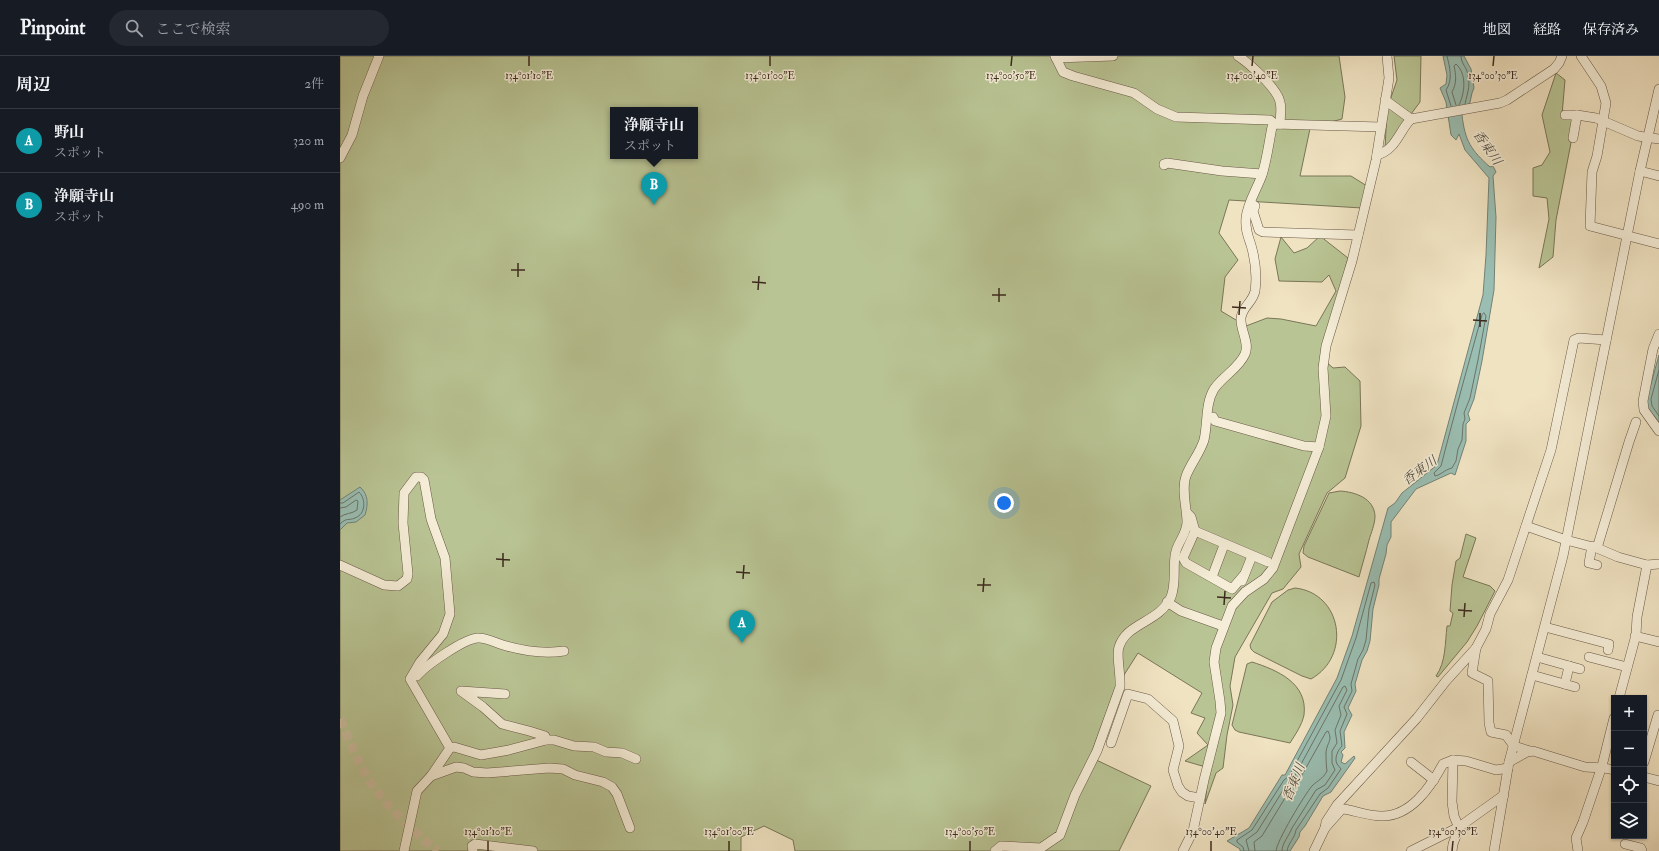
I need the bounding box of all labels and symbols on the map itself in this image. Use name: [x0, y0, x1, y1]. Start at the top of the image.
text: 134°01'10"E: [505, 70, 553, 82]
text: 134°01'00"E: [745, 70, 795, 82]
text: 134°00'50"E: [986, 70, 1036, 82]
text: 134°00'40"E: [1226, 70, 1278, 82]
text: 134°00'30"E: [1468, 70, 1518, 82]
water label: 香東川: [1469, 127, 1506, 170]
pin: B: [641, 172, 667, 205]
water label: 香東川: [1399, 452, 1442, 489]
your location: [994, 493, 1014, 513]
pin: A: [729, 610, 755, 643]
water label: 香東川: [1279, 759, 1309, 803]
text: 134°01'10"E: [464, 826, 512, 838]
text: 134°01'00"E: [704, 826, 754, 838]
text: 134°00'50"E: [945, 826, 995, 838]
text: 134°00'40"E: [1185, 826, 1237, 838]
text: 134°00'30"E: [1428, 826, 1478, 838]

